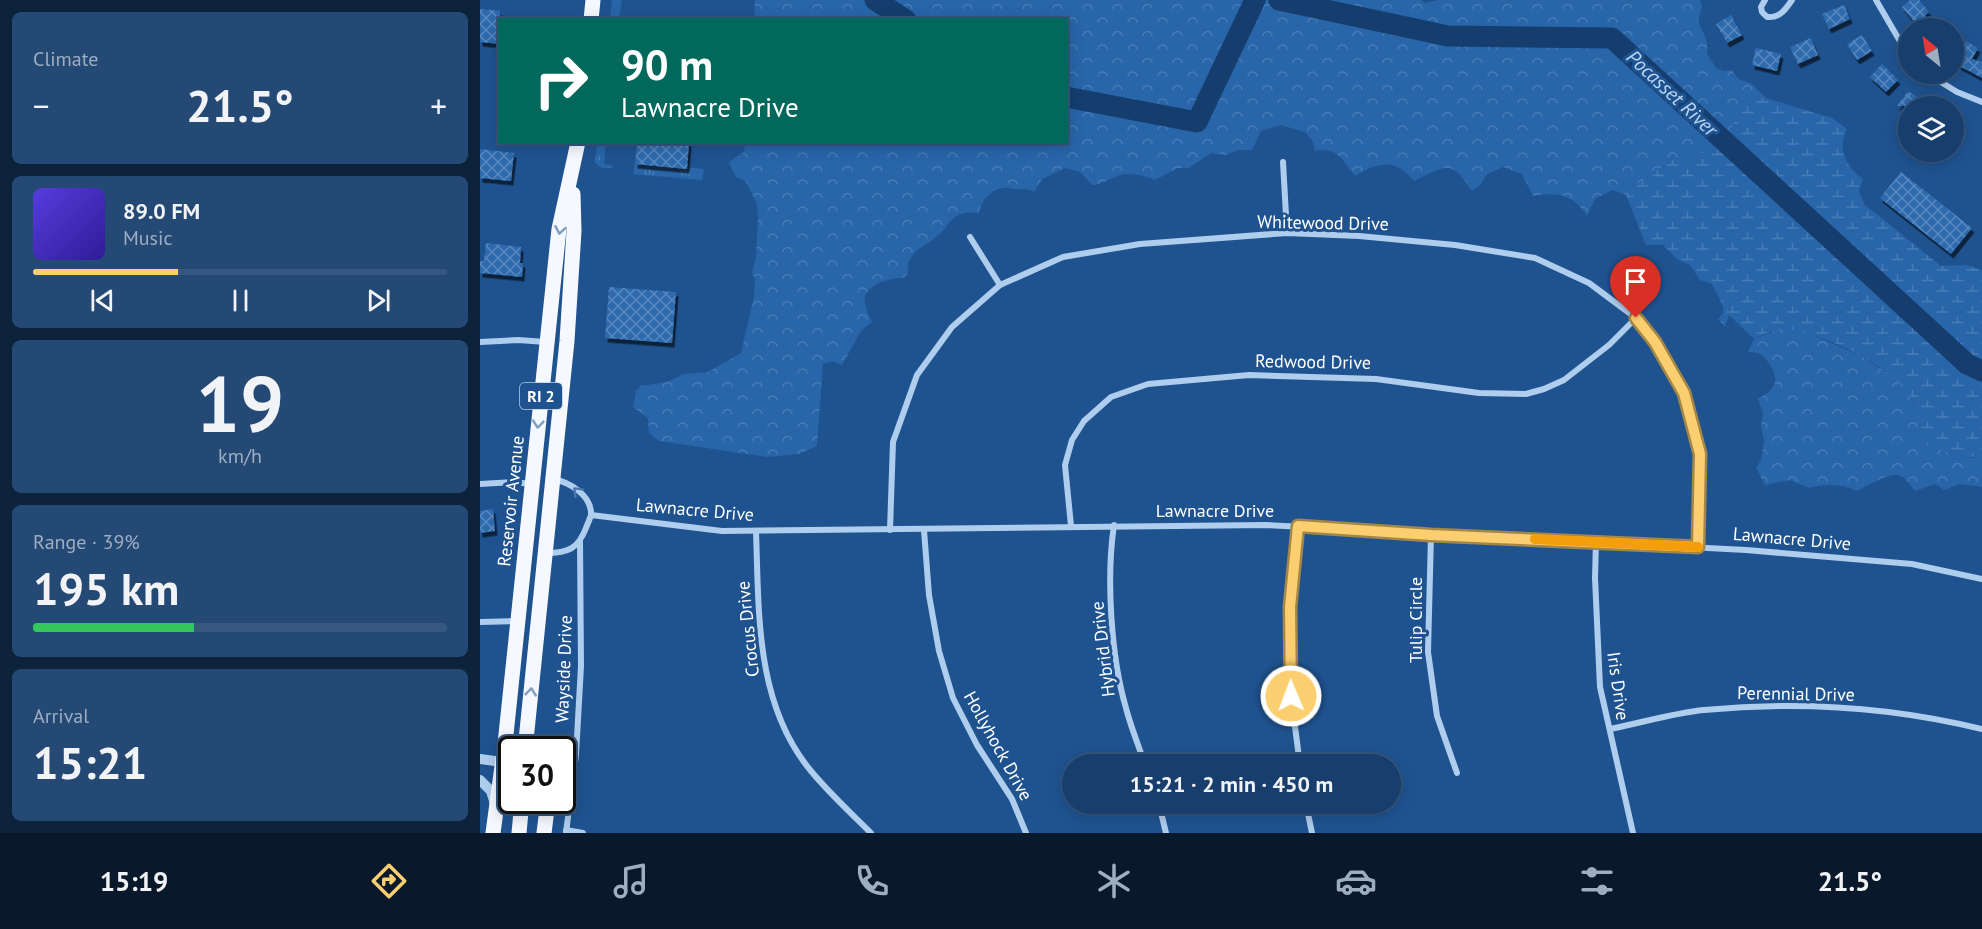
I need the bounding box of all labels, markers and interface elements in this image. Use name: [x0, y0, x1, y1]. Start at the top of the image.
north arrow: [1898, 18, 1964, 84]
map controls: [1898, 18, 1964, 162]
text: 90 m: [621, 37, 713, 92]
icon: right: [522, 42, 600, 120]
water label: Pocasset River: [1621, 44, 1724, 143]
text: Climate: [33, 46, 99, 72]
text: 21.5°: [186, 76, 294, 134]
text: −: [33, 84, 50, 127]
text: +: [430, 84, 447, 127]
text: Lawnacre Drive: [621, 90, 799, 124]
button: layers: [1898, 96, 1964, 162]
text: 89.0 FM: [123, 197, 200, 225]
street label: Whitewood Drive: [1257, 210, 1389, 235]
text: Music: [123, 225, 172, 251]
one-way arrow: [554, 225, 566, 235]
pin: [1610, 256, 1661, 318]
icon: arrive: [1619, 265, 1652, 298]
icon: previous: [86, 284, 119, 317]
icon: pause: [224, 284, 257, 317]
icon: next: [362, 284, 395, 317]
street label: Redwood Drive: [1255, 349, 1371, 374]
text: 19: [196, 353, 284, 454]
road number: RI 2: [520, 383, 562, 409]
one-way arrow: [532, 419, 545, 428]
street label: Reservoir Avenue: [492, 434, 529, 567]
text: km/h: [218, 443, 262, 469]
one-way arrow: [573, 487, 584, 498]
street label: Lawnacre Drive: [635, 493, 755, 526]
street label: Lawnacre Drive: [1156, 499, 1274, 522]
street label: Lawnacre Drive: [1732, 522, 1852, 555]
text: Range · 39%: [33, 529, 140, 555]
text: 195 km: [33, 559, 179, 617]
street label: Tulip Circle: [1404, 577, 1427, 663]
street label: Crocus Drive: [731, 580, 764, 678]
street label: Hybrid Drive: [1085, 600, 1120, 698]
street label: Wayside Drive: [550, 615, 577, 723]
street label: Iris Drive: [1602, 650, 1635, 722]
position arrow: [1259, 664, 1323, 728]
street label: Perennial Drive: [1737, 681, 1855, 706]
one-way arrow: [524, 687, 537, 696]
street label: Hollyhock Drive: [959, 687, 1038, 804]
text: Arrival: [33, 703, 89, 729]
text: 15:21: [33, 733, 147, 791]
speed limit sign: 30: [498, 736, 576, 814]
text: 15:21 · 2 min · 450 m: [1130, 770, 1333, 798]
icon: directions: [368, 860, 410, 902]
icon: music: [610, 860, 652, 902]
icon: phone: [851, 860, 893, 902]
icon: climate: [1093, 860, 1135, 902]
icon: car: [1335, 860, 1377, 902]
icon: filters: [1576, 860, 1618, 902]
text: 15:19: [100, 864, 168, 898]
text: 21.5°: [1818, 864, 1882, 898]

